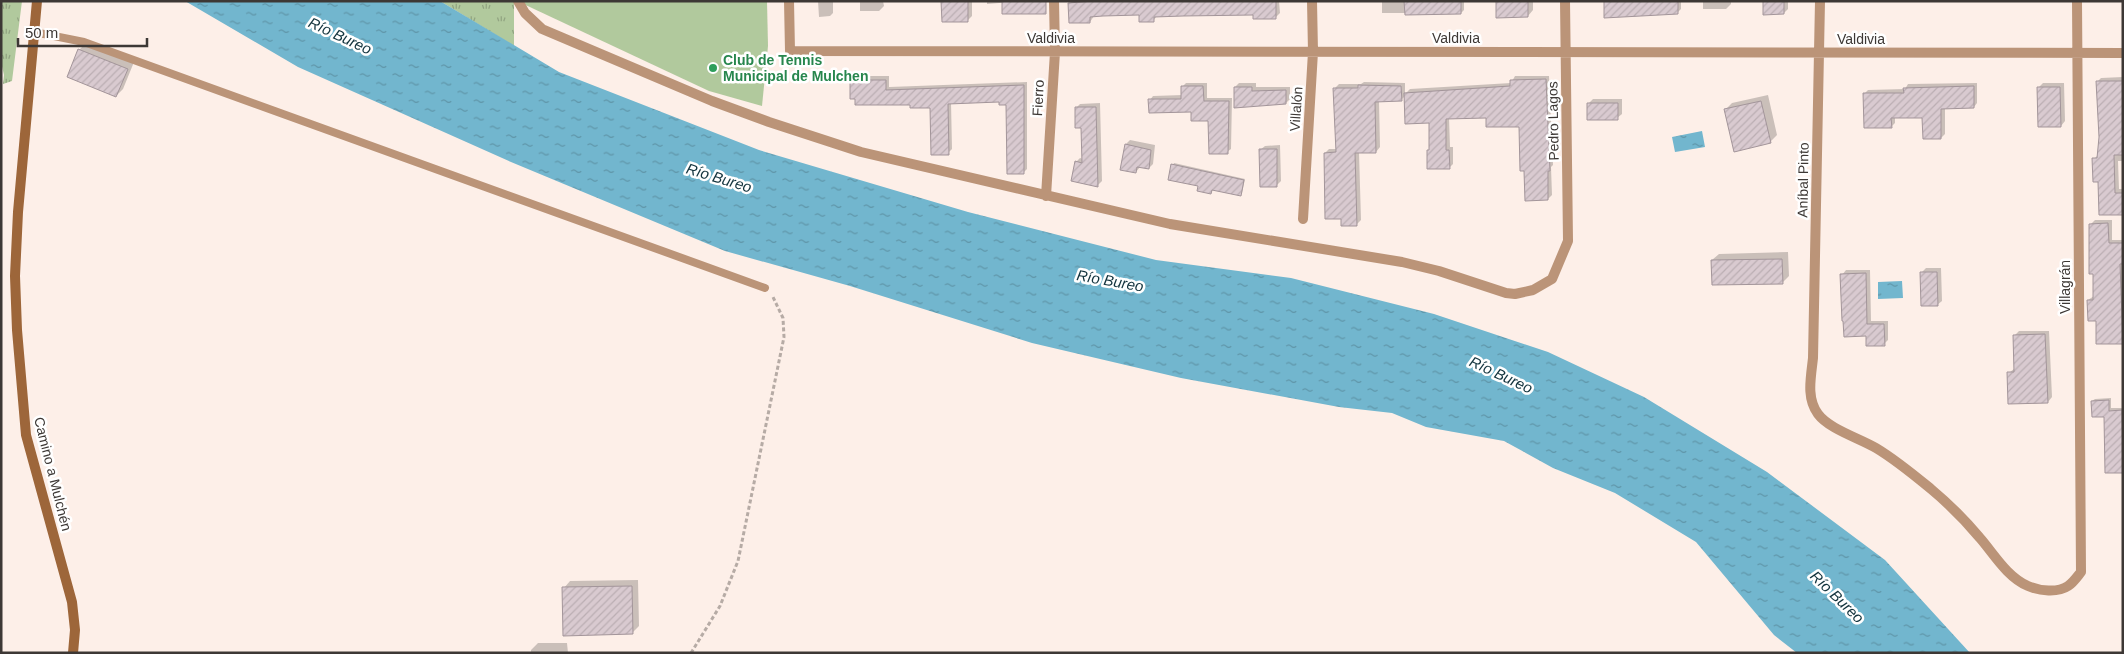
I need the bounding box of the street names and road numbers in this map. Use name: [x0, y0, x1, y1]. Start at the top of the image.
street label: Valdivia: [1027, 30, 1075, 46]
street label: Valdivia: [1432, 30, 1480, 46]
street label: Valdivia: [1837, 31, 1885, 47]
street label: Fierro: [1029, 79, 1047, 117]
street label: Pedro Lagos: [1544, 81, 1562, 161]
street label: Villalón: [1286, 86, 1306, 132]
street label: Aníbal Pinto: [1794, 142, 1812, 218]
street label: Villagrán: [2057, 260, 2073, 314]
street label: Camino a Mulchén: [31, 415, 75, 533]

